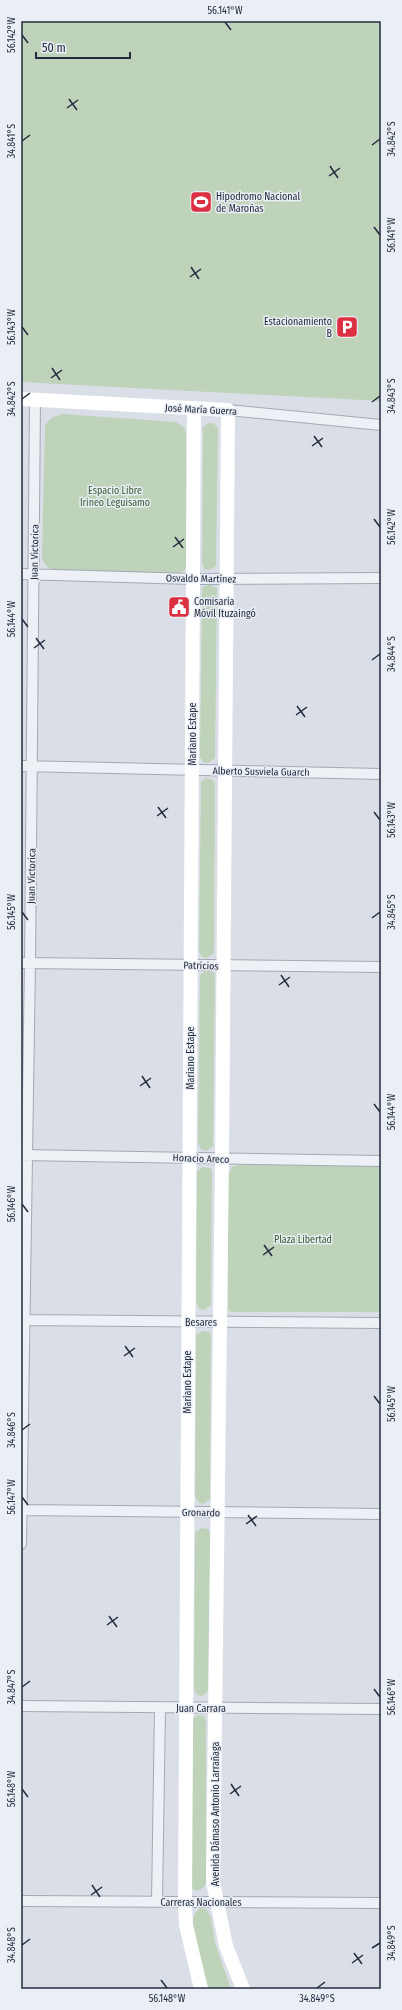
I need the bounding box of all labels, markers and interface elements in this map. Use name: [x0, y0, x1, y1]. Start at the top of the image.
text: 56.141°W: [208, 5, 243, 17]
text: 56.142°W: [6, 17, 18, 53]
scale bar: [36, 34, 130, 60]
text: 50 m: [42, 41, 66, 55]
text: 34.842°S: [386, 121, 398, 157]
text: 34.841°S: [6, 124, 18, 158]
sports icon: Hipodromo Nacional de Maroñas: [188, 189, 214, 215]
place label: Hipodromo Nacional de Maroñas: [216, 191, 300, 215]
text: 56.141°W: [386, 217, 398, 252]
text: 56.143°W: [6, 309, 18, 345]
parking icon: Estacionamiento B: [334, 314, 360, 340]
place label: Estacionamiento B: [264, 316, 333, 340]
text: 34.843°S: [386, 378, 398, 414]
text: 34.842°S: [6, 381, 18, 417]
street label: José María Guerra: [165, 401, 238, 418]
park label: Espacio Libre Irineo Leguisamo: [80, 485, 150, 509]
text: 56.142°W: [386, 509, 398, 545]
street label: Juan Victorica: [29, 524, 41, 580]
street label: Osvaldo Martínez: [166, 571, 236, 586]
public building icon: Comisaria Móvil Ituzaingó: [166, 594, 192, 620]
place label: Comisaria Móvil Ituzaingó: [194, 596, 256, 620]
text: 56.144°W: [6, 600, 18, 637]
text: 34.844°S: [386, 636, 398, 672]
street label: Mariano Estape: [187, 702, 199, 766]
street label: Alberto Susviela Guarch: [212, 765, 310, 779]
text: 56.143°W: [386, 802, 398, 838]
street label: Juan Victorica: [26, 848, 38, 904]
text: 56.145°W: [6, 894, 18, 930]
text: 34.845°S: [386, 894, 398, 930]
street label: Patricios: [183, 959, 219, 973]
street label: Mariano Estape: [185, 1026, 197, 1090]
text: 56.144°W: [386, 1093, 398, 1130]
street label: Horacio Areco: [172, 1152, 229, 1166]
text: 56.146°W: [6, 1185, 18, 1222]
park label: Plaza Libertad: [274, 1234, 332, 1246]
street label: Besares: [185, 1317, 217, 1329]
street label: Mariano Estape: [182, 1350, 194, 1414]
text: 56.145°W: [386, 1386, 398, 1422]
text: 34.846°S: [6, 1412, 18, 1448]
text: 56.147°W: [6, 1479, 18, 1515]
street label: Gronardo: [182, 1507, 220, 1519]
text: 34.847°S: [6, 1670, 18, 1704]
text: 56.146°W: [386, 1678, 398, 1715]
street label: Juan Carrara: [176, 1703, 226, 1715]
street label: Avenida Dámaso Antonio Larrañaga: [210, 1742, 222, 1886]
text: 56.148°W: [6, 1770, 18, 1807]
street label: Carreras Nacionales: [160, 1897, 242, 1909]
text: 34.849°S: [386, 1925, 398, 1961]
text: 34.848°S: [6, 1927, 18, 1963]
text: 56.148°W: [149, 1993, 186, 2005]
text: 34.849°S: [299, 1993, 335, 2005]

